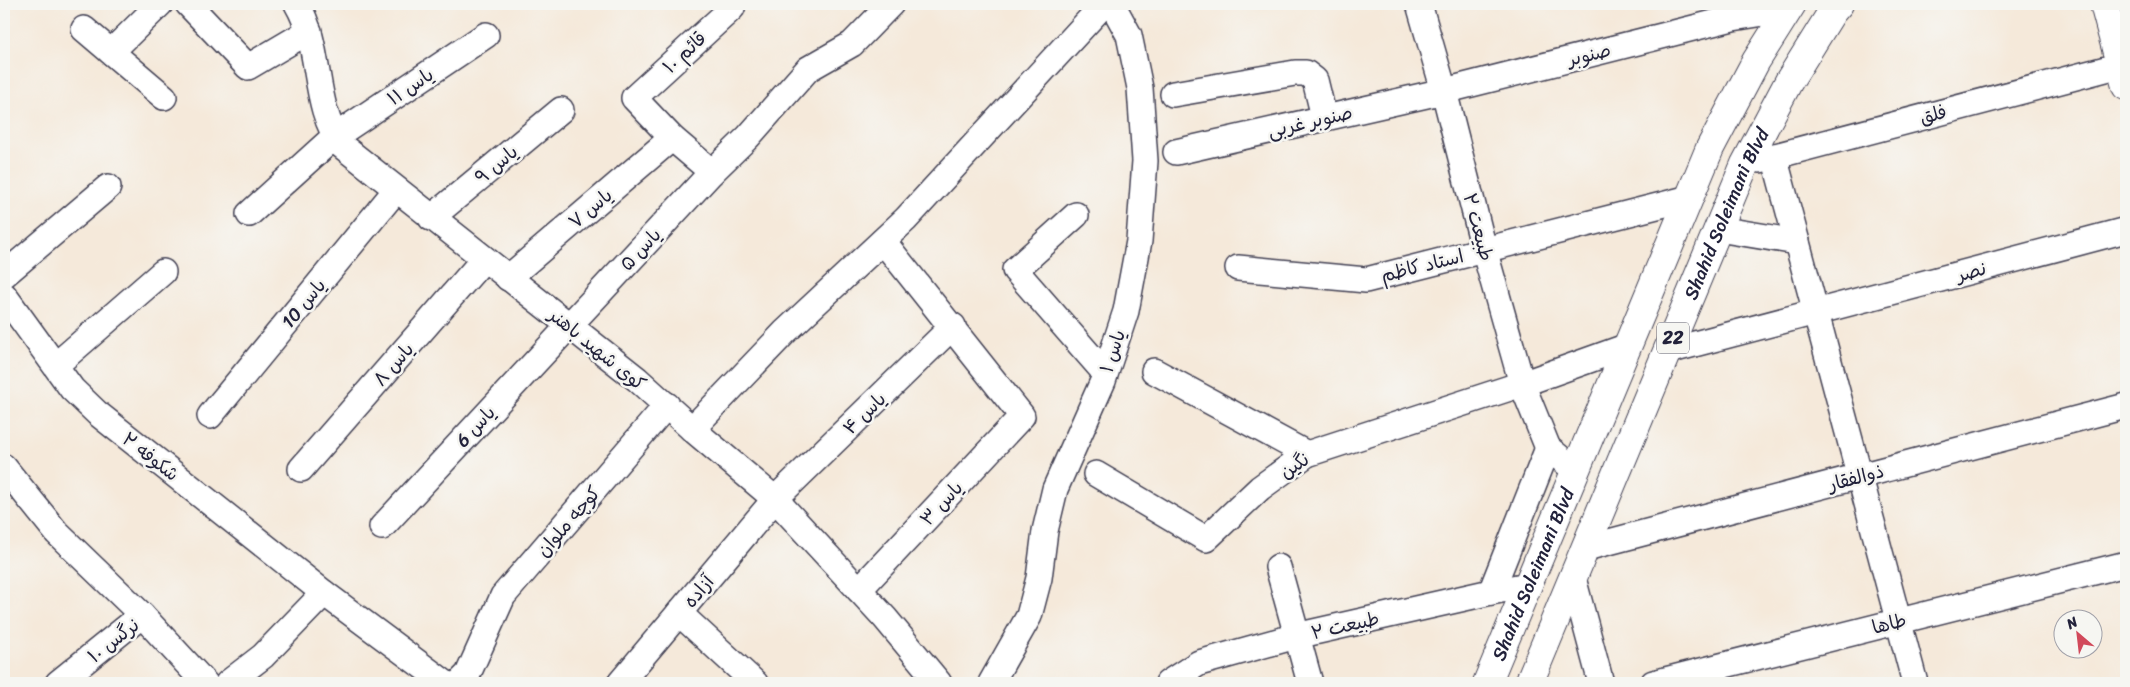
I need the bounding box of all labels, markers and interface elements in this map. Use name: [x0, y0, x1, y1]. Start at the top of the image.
street label: قائم ۱۰: [654, 23, 714, 82]
street label: صنوبر: [1562, 33, 1614, 76]
street label: یاس ۱۱: [380, 59, 441, 114]
street label: فلق: [1916, 95, 1950, 134]
street label: صنوبر غربی: [1264, 96, 1356, 147]
street label: Shahid Soleimani Blvd: [1674, 120, 1779, 305]
street label: یاس ۹: [467, 136, 526, 193]
street label: یاس ۷: [560, 180, 620, 237]
street label: طبیعت ۲: [1454, 189, 1503, 265]
street label: یاس ۵: [611, 220, 670, 279]
street label: استاد کاظم: [1377, 239, 1467, 292]
street label: نصر: [1950, 252, 1990, 292]
street label: یاس 10: [272, 271, 334, 336]
street label: کوی شهید باهنر: [540, 298, 654, 399]
road number: 22: [1657, 322, 1689, 353]
street label: یاس ۱: [1090, 325, 1135, 377]
street label: یاس ۸: [364, 335, 422, 394]
street label: یاس ۴: [834, 384, 894, 443]
street label: یاس 6: [447, 398, 504, 455]
street label: شکوفه ۲: [115, 423, 187, 490]
street label: نگین: [1272, 443, 1316, 488]
street label: ذوالفقار: [1822, 454, 1888, 501]
street label: یاس ۳: [911, 473, 971, 534]
street label: کوچه ملوان: [528, 478, 609, 565]
street label: Shahid Soleimani Blvd: [1482, 481, 1584, 666]
street label: آزاده: [674, 566, 723, 615]
street label: طبیعت ٣: [1308, 602, 1383, 649]
street label: طاها: [1868, 603, 1910, 644]
street label: نرگس ۱۰: [80, 609, 147, 672]
north arrow: [2052, 610, 2102, 660]
text: N: [2061, 610, 2083, 637]

